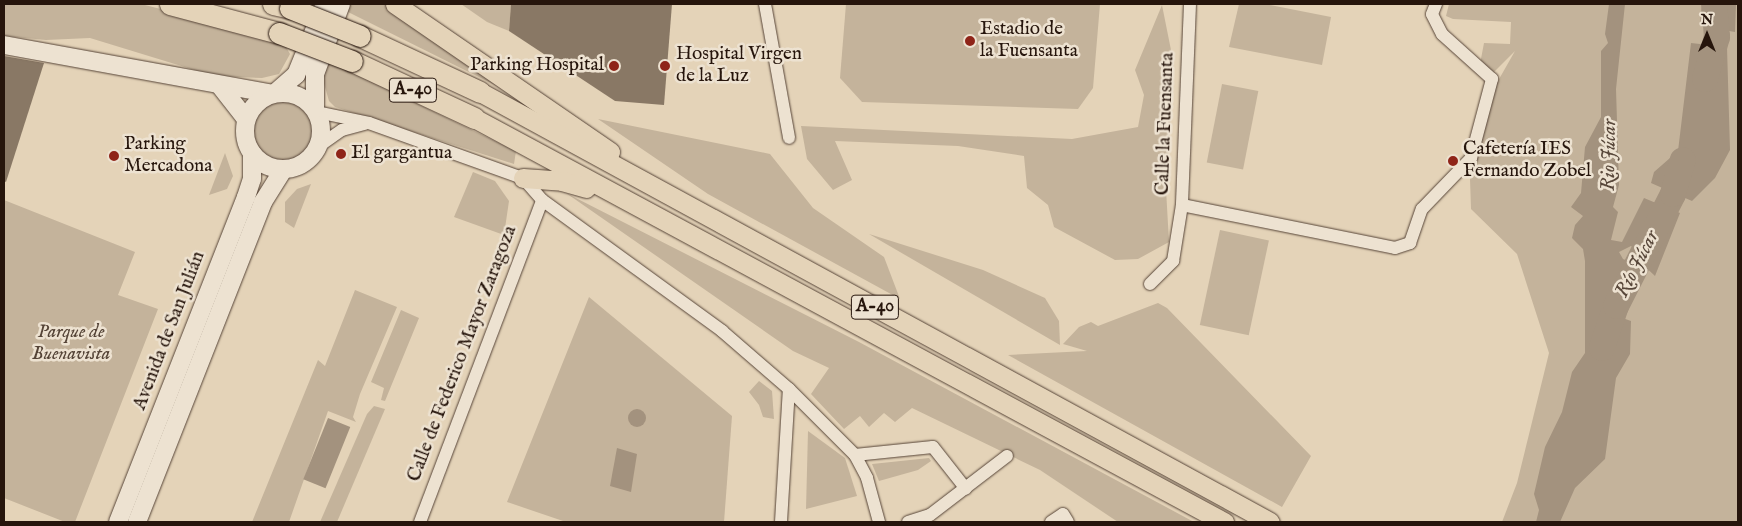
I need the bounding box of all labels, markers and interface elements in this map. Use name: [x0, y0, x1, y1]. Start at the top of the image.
north arrow: [1682, 10, 1732, 60]
text: N: [1701, 11, 1713, 29]
place label: Estadio de la Fuensanta: [980, 19, 1078, 63]
marker: Estadio de la Fuensanta: [964, 35, 976, 47]
place label: Hospital Virgen de la Luz: [676, 44, 802, 88]
street label: Calle la Fuensanta: [1152, 52, 1180, 196]
place label: Parking Hospital: [470, 55, 604, 77]
marker: Hospital Virgen de la Luz: [658, 59, 672, 73]
marker: Parking Hospital: [608, 60, 620, 72]
road number: A-40: [388, 74, 438, 106]
water label: Rio Júcar: [1596, 119, 1622, 191]
place label: Parking Mercadona: [124, 134, 212, 178]
place label: Cafetería IES Fernando Zobel: [1463, 139, 1591, 183]
place label: El gargantua: [351, 143, 452, 165]
marker: El gargantua: [335, 148, 347, 160]
marker: Parking Mercadona: [108, 150, 120, 162]
marker: Cafetería IES Fernando Zobel: [1447, 155, 1459, 167]
street label: Calle de Federico Mayor Zaragoza: [404, 223, 522, 485]
water label: Río Júcar: [1610, 227, 1664, 301]
street label: Avenida de San Julián: [129, 248, 211, 414]
road number: A-40: [850, 292, 900, 322]
park label: Parque de Buenavista: [32, 322, 110, 366]

